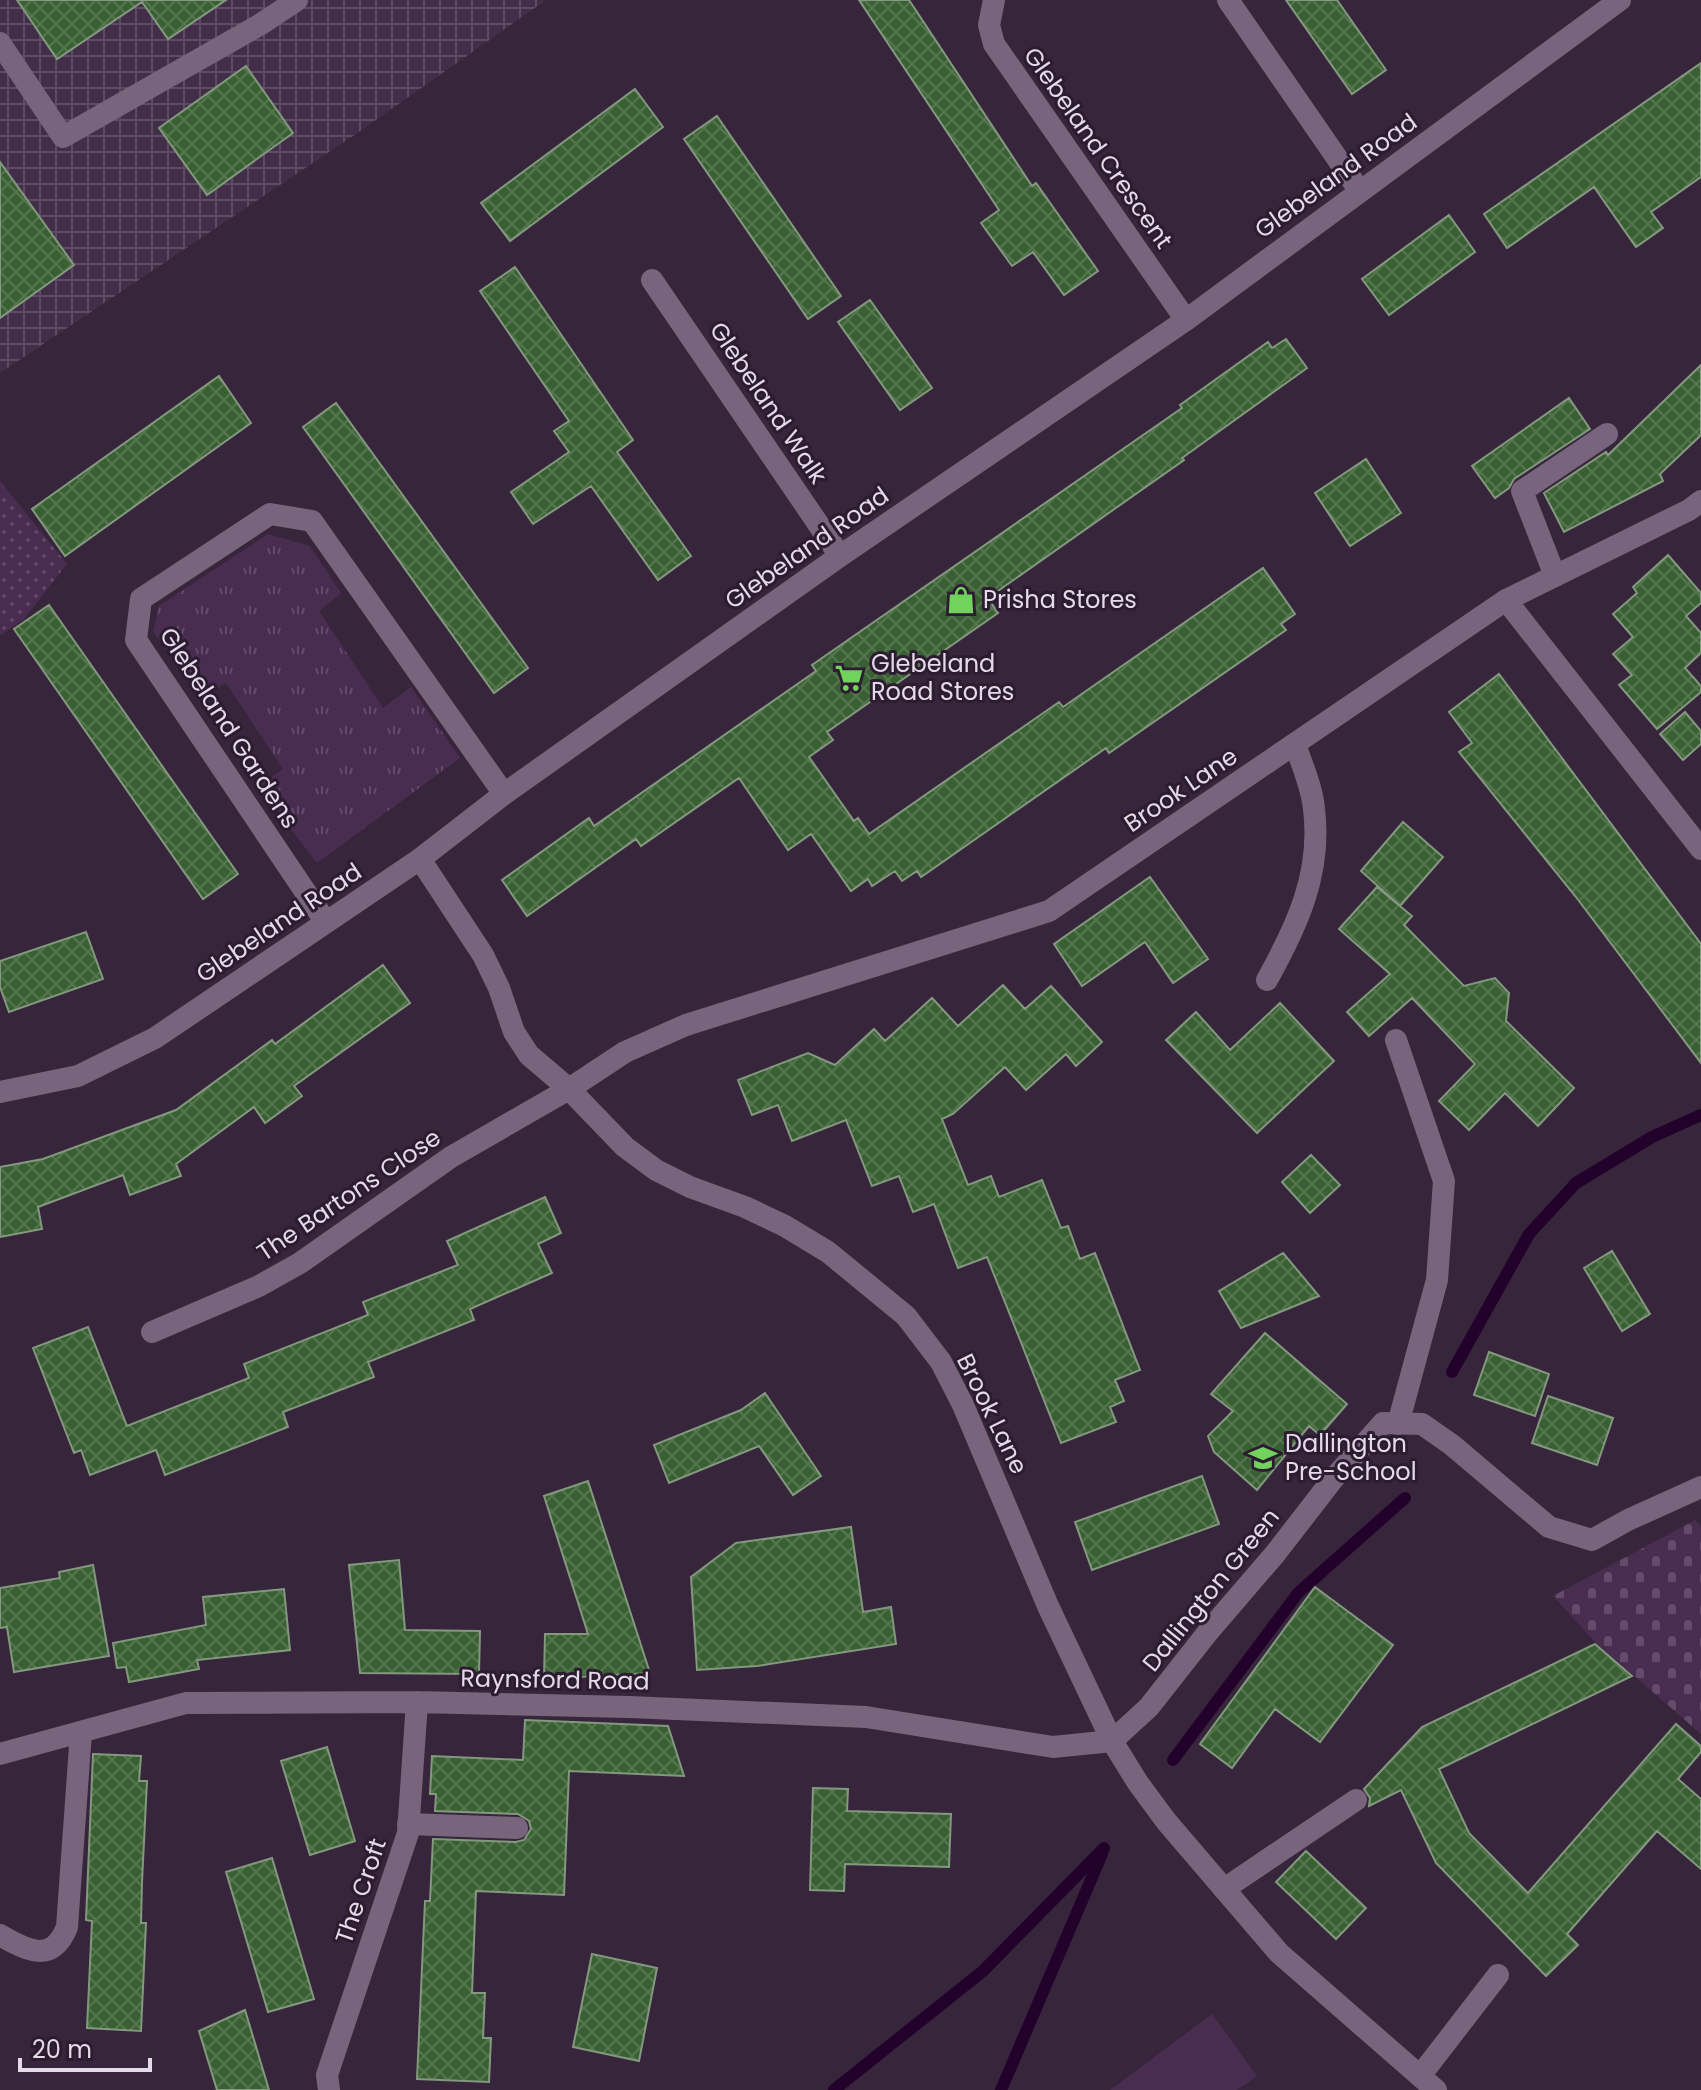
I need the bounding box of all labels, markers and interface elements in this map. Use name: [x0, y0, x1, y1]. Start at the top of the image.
street label: Glebeland Crescent: [1016, 40, 1181, 255]
street label: Glebeland Road: [1248, 105, 1424, 246]
street label: Glebeland Walk: [702, 315, 835, 491]
street label: Glebeland Road: [718, 479, 895, 616]
place label: Prisha Stores: [983, 583, 1137, 616]
shop icon: Prisha Stores: [946, 585, 976, 615]
street label: Glebeland Gardens: [152, 621, 307, 835]
place label: Glebeland Road Stores: [871, 647, 1014, 708]
supermarket icon: Glebeland Road Stores: [834, 663, 864, 693]
street label: Brook Lane: [1118, 740, 1244, 840]
street label: Glebeland Road: [189, 855, 368, 990]
street label: The Bartons Close: [250, 1121, 447, 1268]
street label: Brook Lane: [949, 1348, 1036, 1479]
place label: Dallington Pre-School: [1285, 1427, 1417, 1488]
school or university icon: Dallington Pre-School: [1248, 1443, 1278, 1473]
street label: Dallington Green: [1135, 1501, 1287, 1678]
street label: Raynsford Road: [460, 1661, 650, 1698]
street label: The Croft: [327, 1834, 394, 1948]
scale bar: [20, 2022, 150, 2072]
text: 20 m: [32, 2033, 92, 2066]

